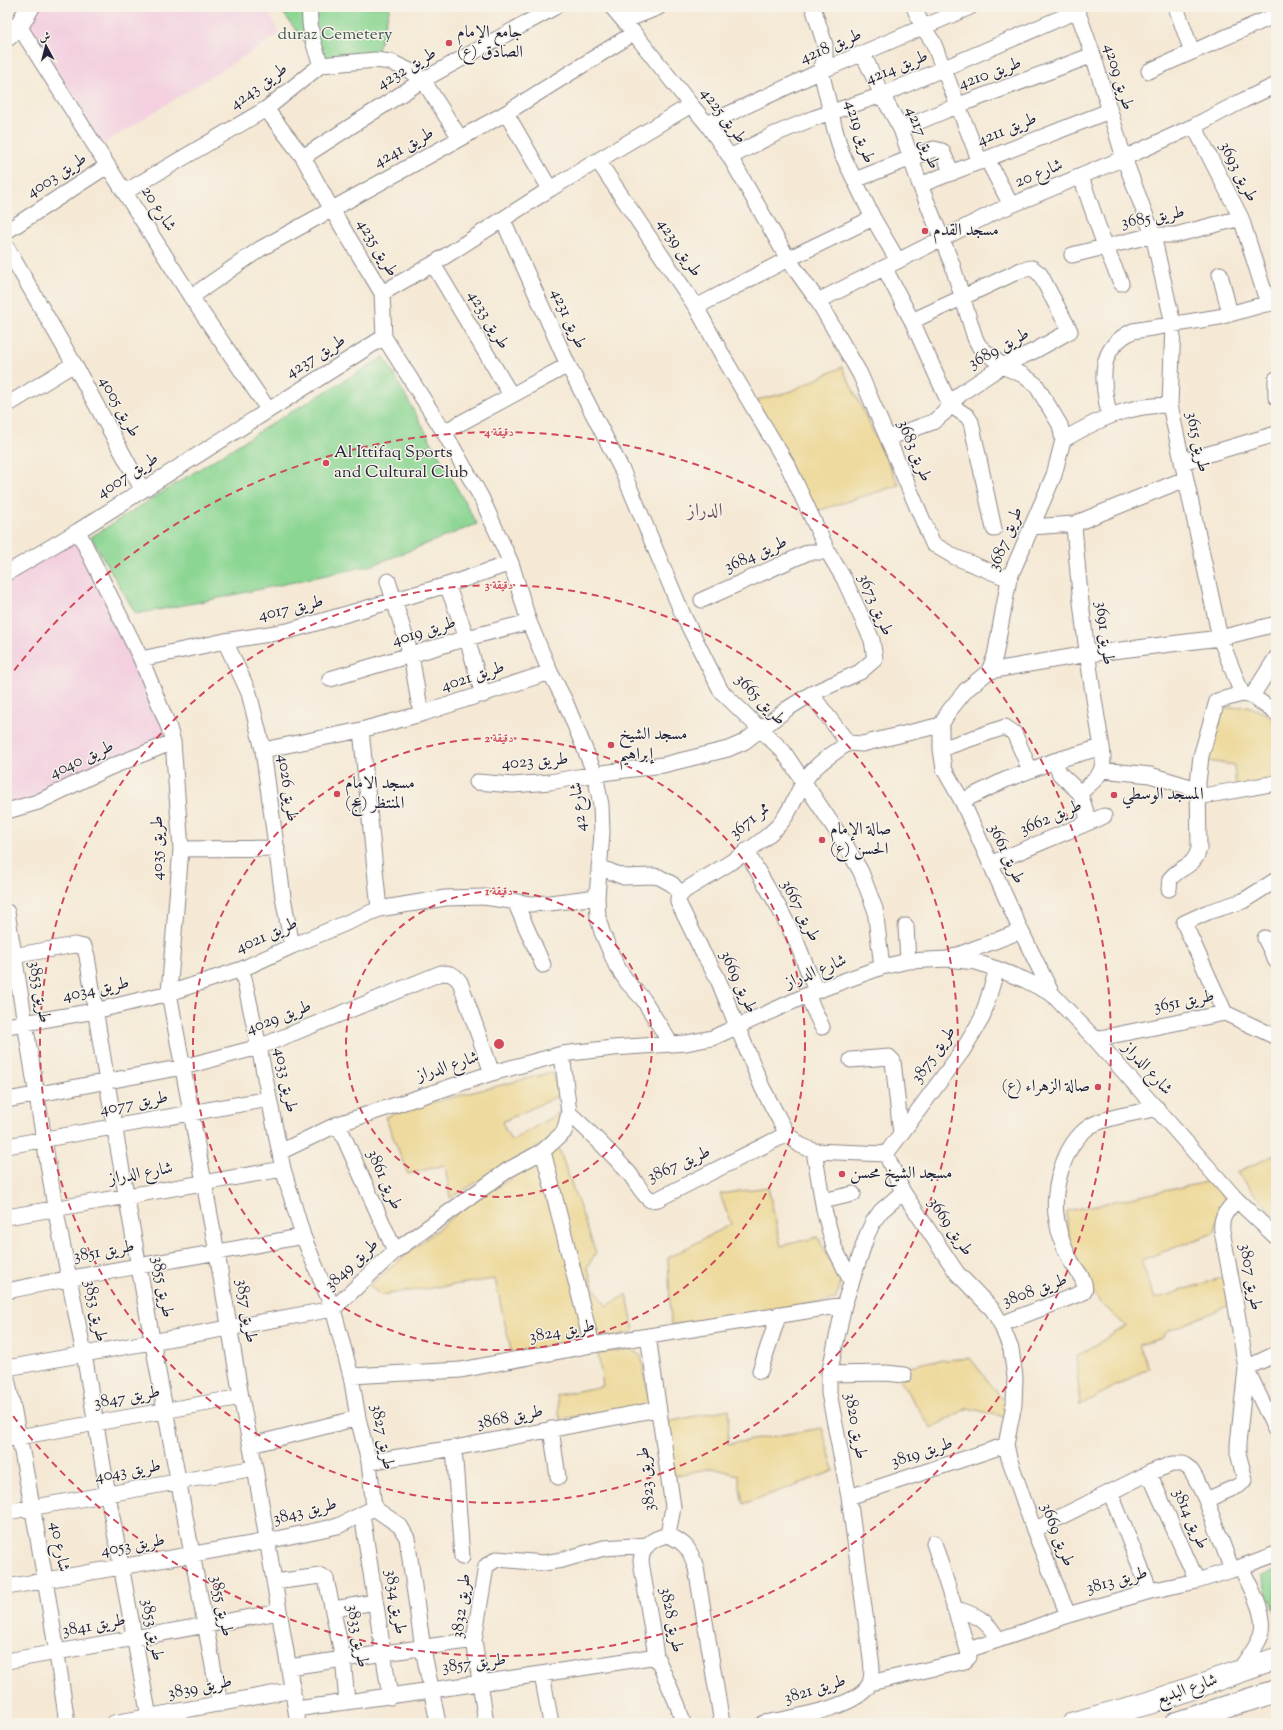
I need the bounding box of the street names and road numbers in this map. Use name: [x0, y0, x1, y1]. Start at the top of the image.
street label: طريق 4218: [796, 23, 866, 71]
street label: طريق 4209: [1097, 41, 1139, 113]
street label: طريق 4232: [372, 42, 442, 96]
street label: طريق 4214: [862, 45, 932, 91]
street label: طريق 4210: [955, 51, 1025, 97]
street label: طريق 4243: [225, 58, 293, 116]
street label: طريق 4225: [694, 83, 752, 149]
street label: طريق 4219: [838, 97, 880, 167]
street label: طريق 4217: [899, 103, 945, 173]
street label: طريق 4211: [973, 107, 1041, 153]
street label: طريق 4241: [369, 122, 439, 174]
street label: طريق 3693: [1213, 138, 1263, 206]
street label: طريق 4003: [22, 147, 92, 205]
street label: شارع 20: [1011, 153, 1067, 195]
street label: شارع 20: [135, 181, 181, 237]
street label: طريق 3685: [1119, 201, 1187, 235]
street label: طريق 4235: [350, 214, 404, 282]
street label: طريق 4239: [651, 214, 707, 282]
street label: طريق 4231: [544, 285, 592, 353]
street label: طريق 4233: [461, 286, 515, 354]
street label: طريق 3689: [964, 322, 1034, 376]
street label: طريق 4237: [281, 329, 351, 385]
street label: طريق 4005: [92, 372, 146, 442]
street label: طريق 3615: [1179, 410, 1215, 474]
street label: طريق 3683: [891, 416, 937, 486]
street label: طريق 4007: [92, 447, 164, 505]
street label: طريق 3687: [982, 503, 1030, 575]
street label: طريق 3684: [721, 530, 791, 580]
street label: طريق 3673: [851, 570, 899, 640]
street label: طريق 4017: [256, 590, 326, 628]
street label: طريق 3691: [1088, 600, 1120, 666]
street label: طريق 4019: [389, 611, 459, 653]
street label: طريق 4021: [438, 655, 508, 699]
street label: طريق 3665: [729, 669, 791, 731]
street label: طريق 4040: [46, 735, 118, 785]
street label: طريق 4023: [501, 748, 569, 776]
street label: طريق 4026: [270, 752, 304, 824]
street label: شارع 42: [564, 781, 594, 833]
street label: طريق 3662: [1016, 794, 1086, 842]
street label: ممر 3671: [724, 797, 776, 845]
street label: طريق 4035: [146, 816, 170, 880]
street label: طريق 3661: [982, 820, 1030, 888]
street label: طريق 3667: [774, 876, 826, 946]
street label: طريق 4021: [232, 912, 302, 960]
street label: طريق 3669: [713, 947, 763, 1017]
street label: شارع الدراز: [780, 949, 851, 996]
street label: طريق 3853: [22, 959, 56, 1025]
street label: طريق 4034: [60, 971, 132, 1009]
street label: طريق 3651: [1152, 984, 1216, 1020]
street label: طريق 4029: [243, 995, 315, 1041]
street label: طريق 3875: [906, 1022, 962, 1088]
street label: شارع الدراز: [1115, 1035, 1178, 1101]
street label: طريق 4033: [267, 1045, 303, 1115]
street label: شارع الدراز: [412, 1046, 483, 1089]
street label: طريق 4077: [98, 1086, 170, 1122]
street label: طريق 3867: [643, 1140, 715, 1190]
street label: طريق 3861: [360, 1146, 408, 1214]
street label: شارع الدراز: [105, 1157, 175, 1192]
street label: طريق 3669: [921, 1193, 979, 1261]
street label: طريق 3849: [319, 1234, 385, 1296]
street label: طريق 3851: [72, 1235, 136, 1269]
street label: طريق 3807: [1232, 1242, 1268, 1312]
street label: طريق 3855: [145, 1254, 179, 1320]
street label: طريق 3808: [999, 1268, 1071, 1314]
street label: طريق 3857: [229, 1277, 263, 1345]
street label: طريق 3853: [77, 1278, 113, 1344]
street label: طريق 3824: [527, 1314, 597, 1350]
street label: طريق 3847: [92, 1380, 162, 1416]
street label: طريق 3820: [837, 1391, 873, 1461]
street label: طريق 3868: [475, 1400, 545, 1436]
street label: طريق 3827: [364, 1402, 400, 1472]
street label: طريق 3819: [888, 1432, 956, 1474]
street label: طريق 3823: [632, 1446, 662, 1512]
street label: طريق 4043: [93, 1454, 163, 1490]
street label: طريق 3814: [1166, 1485, 1214, 1553]
street label: طريق 3843: [270, 1492, 340, 1532]
street label: طريق 3669: [1034, 1500, 1080, 1570]
street label: شارع 40: [43, 1520, 75, 1574]
street label: طريق 4053: [99, 1529, 167, 1563]
street label: طريق 3813: [1084, 1561, 1150, 1601]
street label: طريق 3834: [378, 1568, 412, 1636]
street label: طريق 3832: [446, 1572, 478, 1640]
street label: طريق 3855: [203, 1573, 239, 1639]
street label: طريق 3828: [653, 1585, 689, 1655]
street label: طريق 3853: [135, 1597, 169, 1663]
street label: طريق 3833: [340, 1602, 374, 1670]
street label: طريق 3841: [60, 1609, 128, 1643]
street label: طريق 3857: [441, 1648, 507, 1680]
street label: شارع البديع: [1153, 1668, 1222, 1714]
street label: طريق 3821: [781, 1669, 849, 1711]
street label: طريق 3839: [166, 1670, 234, 1706]

